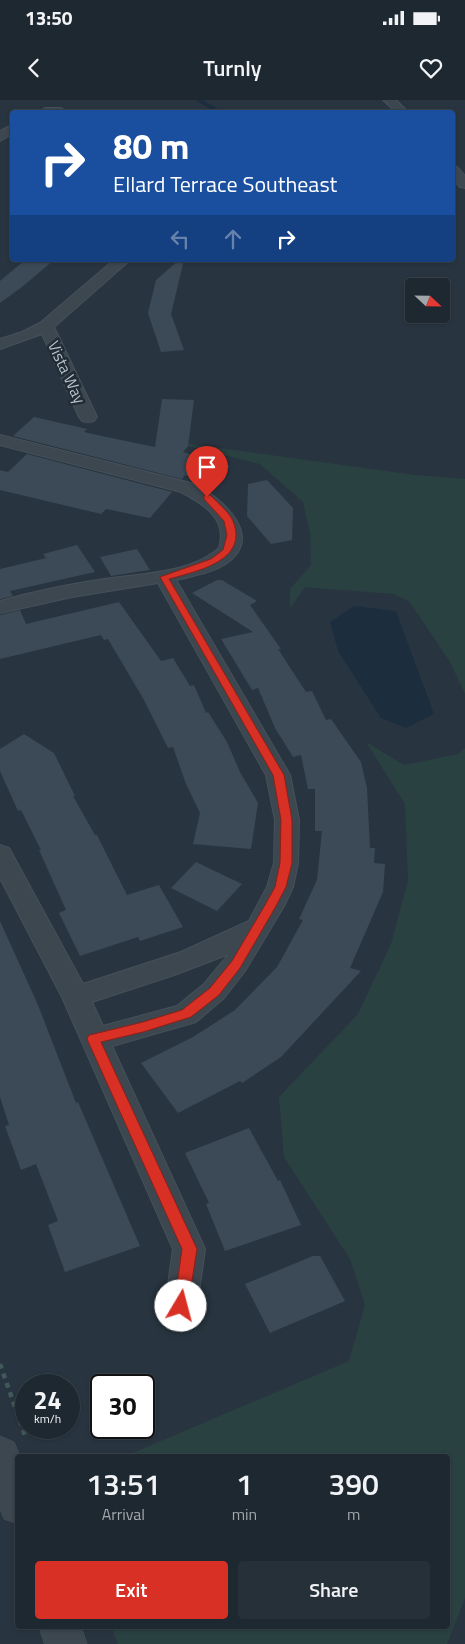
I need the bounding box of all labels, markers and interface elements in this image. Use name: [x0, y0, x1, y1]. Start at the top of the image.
text: 13:50: [25, 3, 72, 32]
text: Turnly: [203, 51, 262, 85]
icon: back: [20, 54, 48, 82]
icon: heart: [417, 54, 445, 82]
text: 80 m: [113, 119, 189, 173]
icon: right: [30, 130, 95, 195]
text: Ellard Terrace Southeast: [113, 167, 337, 201]
icon: left: [166, 225, 194, 253]
icon: ahead: [219, 225, 247, 253]
icon: right: [272, 225, 300, 253]
north arrow: [405, 278, 450, 322]
map controls: [405, 278, 450, 323]
street label: Vista Way: [42, 337, 92, 408]
pin: [186, 446, 228, 497]
icon: arrive: [193, 453, 221, 481]
position arrow: [154, 1279, 206, 1331]
speed limit sign: 30: [90, 1374, 155, 1439]
text: 24: [33, 1381, 62, 1419]
text: km/h: [34, 1409, 61, 1428]
text: 13:51: [86, 1461, 161, 1507]
text: 1: [236, 1461, 253, 1507]
text: 390: [328, 1461, 379, 1507]
text: Arrival: [102, 1502, 145, 1526]
text: min: [232, 1502, 257, 1526]
text: m: [347, 1502, 360, 1526]
button: Exit: [35, 1561, 228, 1619]
button: Share: [238, 1561, 430, 1619]

